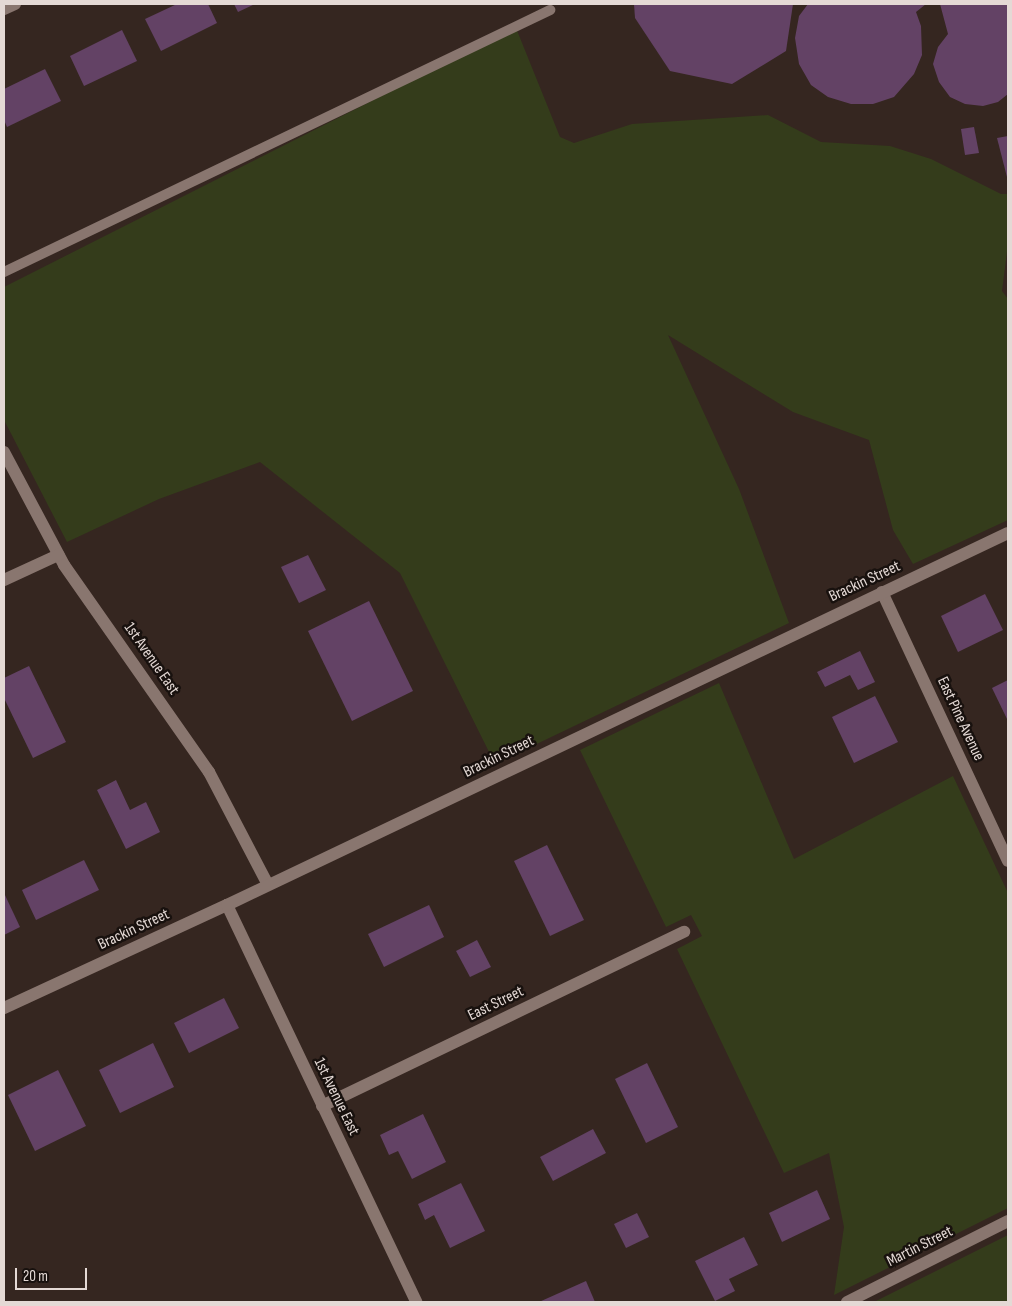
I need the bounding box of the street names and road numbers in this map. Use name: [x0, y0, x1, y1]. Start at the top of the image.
street label: Brackin Street: [826, 557, 904, 607]
street label: 1st Avenue East: [119, 619, 183, 699]
street label: East Pine Avenue: [932, 674, 988, 764]
street label: Brackin Street: [461, 732, 537, 782]
street label: Brackin Street: [95, 905, 173, 955]
street label: East Street: [465, 982, 527, 1026]
street label: 1st Avenue East: [309, 1055, 363, 1139]
street label: Martin Street: [884, 1222, 956, 1272]

